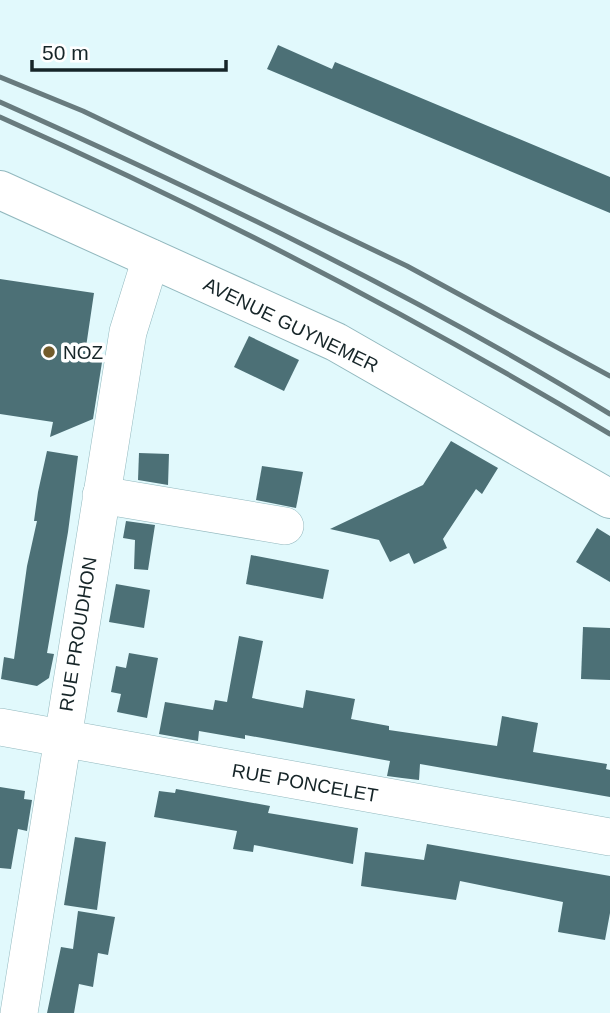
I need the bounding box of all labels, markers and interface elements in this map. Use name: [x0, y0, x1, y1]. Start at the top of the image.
scale bar: [32, 28, 226, 72]
text: 50 m: [42, 41, 89, 64]
street label: AVENUE GUYNEMER: [200, 274, 382, 376]
place label: NOZ: [63, 342, 104, 363]
marker: NOZ: [41, 344, 57, 360]
street label: RUE PROUDHON: [55, 555, 101, 713]
street label: RUE PONCELET: [230, 760, 380, 806]

